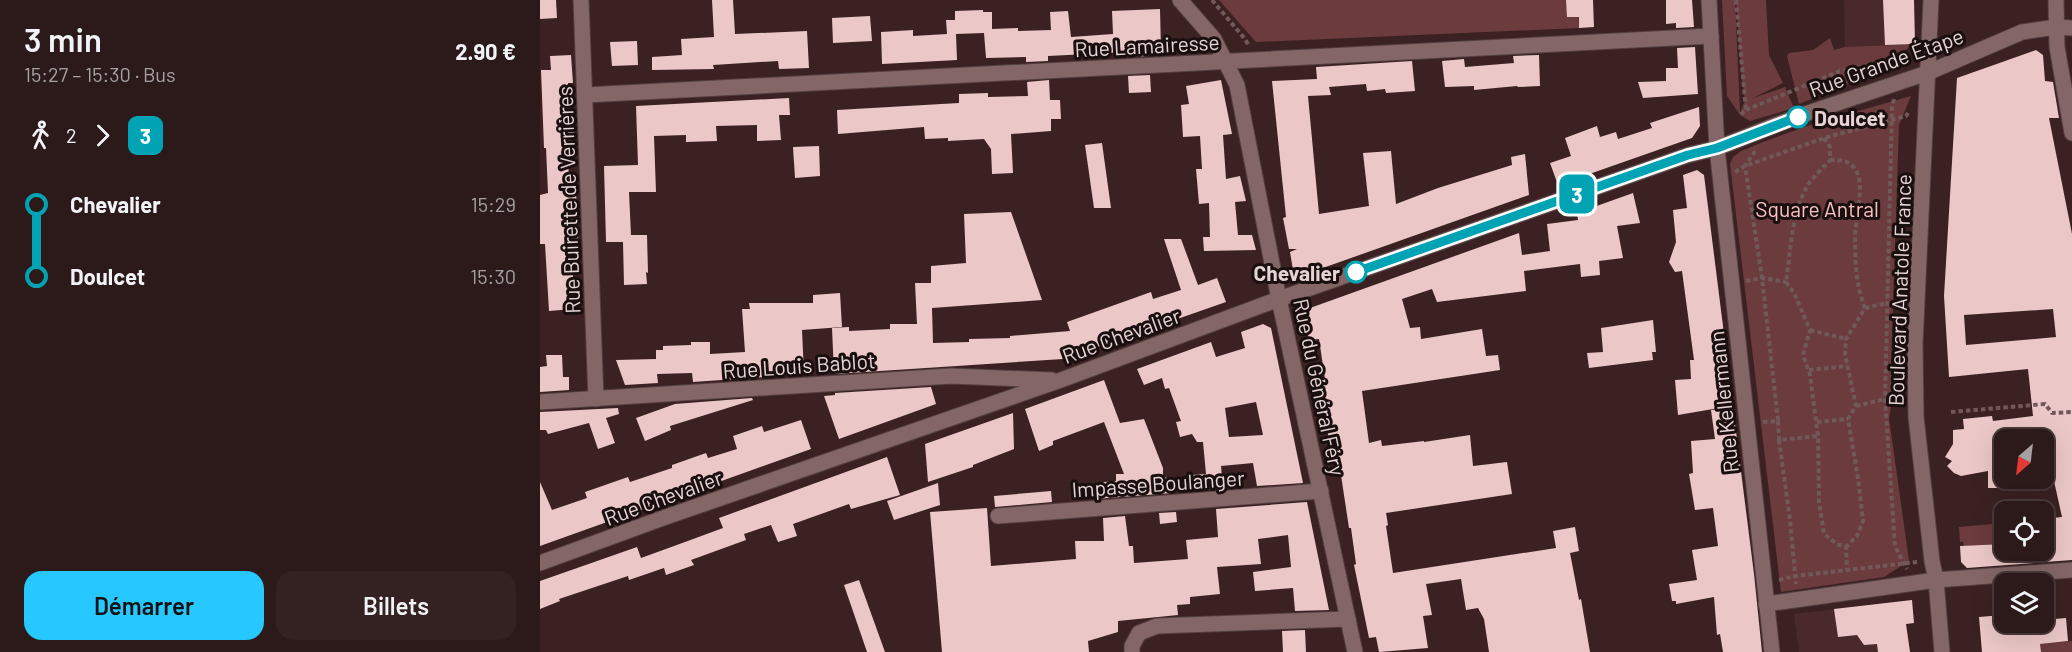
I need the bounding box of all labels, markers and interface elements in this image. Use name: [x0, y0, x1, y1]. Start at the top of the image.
text: 3 min: [24, 19, 102, 59]
street label: Rue Grande Étape: [1805, 22, 1967, 102]
street label: Rue Lamairesse: [1074, 29, 1220, 61]
text: 2.90 €: [455, 38, 516, 64]
text: 15:27 – 15:30 · Bus: [24, 62, 176, 86]
street label: Rue Buirette de Verrières: [552, 86, 584, 314]
place label: Doulcet: [1814, 105, 1886, 130]
marker: Doulcet: [1787, 106, 1809, 128]
icon: walk: [24, 119, 57, 152]
icon: forward: [86, 119, 119, 152]
text: 2: [66, 123, 77, 147]
text: 3: [140, 123, 151, 148]
line badge: 3: [1558, 174, 1596, 214]
street label: Boulevard Anatole France: [1882, 174, 1916, 406]
text: 3: [1571, 182, 1583, 207]
text: Chevalier: [70, 191, 161, 217]
text: 15:29: [471, 192, 516, 216]
park label: Square Antral: [1755, 196, 1879, 221]
place label: Chevalier: [1254, 260, 1340, 285]
marker: Chevalier: [1345, 261, 1367, 283]
text: Doulcet: [70, 263, 145, 289]
text: 15:30: [470, 264, 516, 288]
street label: Rue du Général Féry: [1289, 296, 1351, 478]
street label: Rue Chevalier: [1059, 302, 1184, 368]
street label: Rue Kellermann: [1703, 330, 1743, 474]
street label: Rue Louis Bablot: [722, 347, 876, 383]
north arrow: [1994, 429, 2054, 489]
map controls: [1994, 429, 2054, 633]
street label: Rue Chevalier: [601, 464, 726, 530]
street label: Impasse Boulanger: [1071, 464, 1246, 502]
button: locate: [1994, 501, 2054, 561]
button: Démarrer: [24, 571, 264, 640]
button: Billets: [276, 571, 516, 640]
button: layers: [1994, 573, 2054, 633]

